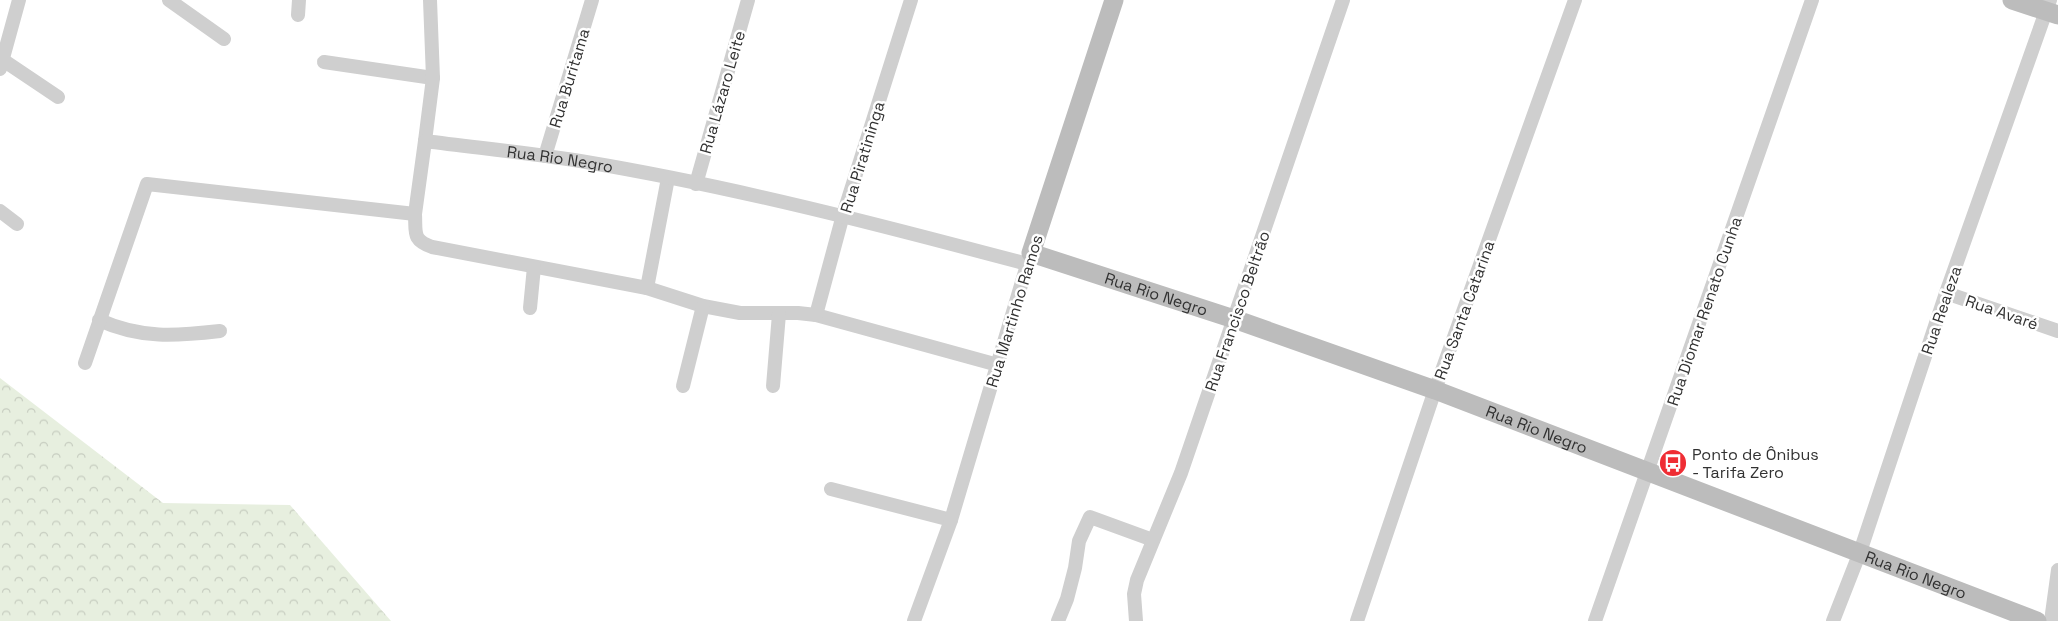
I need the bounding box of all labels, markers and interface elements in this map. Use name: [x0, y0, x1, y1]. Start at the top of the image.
street label: Rua Buritama: [544, 26, 595, 130]
street label: Rua Lázaro Leite: [695, 28, 750, 156]
street label: Rua Piratininga: [836, 99, 889, 215]
street label: Rua Rio Negro: [506, 141, 615, 178]
street label: Rua Diomar Renato Cunha: [1662, 214, 1747, 409]
street label: Rua Francisco Beltrão: [1200, 228, 1275, 394]
street label: Rua Martinho Ramos: [981, 232, 1048, 390]
street label: Rua Santa Catarina: [1429, 238, 1499, 383]
street label: Rua Realeza: [1916, 263, 1966, 357]
street label: Rua Rio Negro: [1102, 268, 1210, 321]
street label: Rua Avaré: [1963, 290, 2041, 335]
street label: Rua Rio Negro: [1483, 401, 1591, 459]
place label: Ponto de Ônibus - Tarifa Zero: [1692, 444, 1819, 483]
bus stop icon: Ponto de Ônibus - Tarifa Zero: [1658, 448, 1688, 478]
street label: Rua Rio Negro: [1862, 546, 1970, 604]

